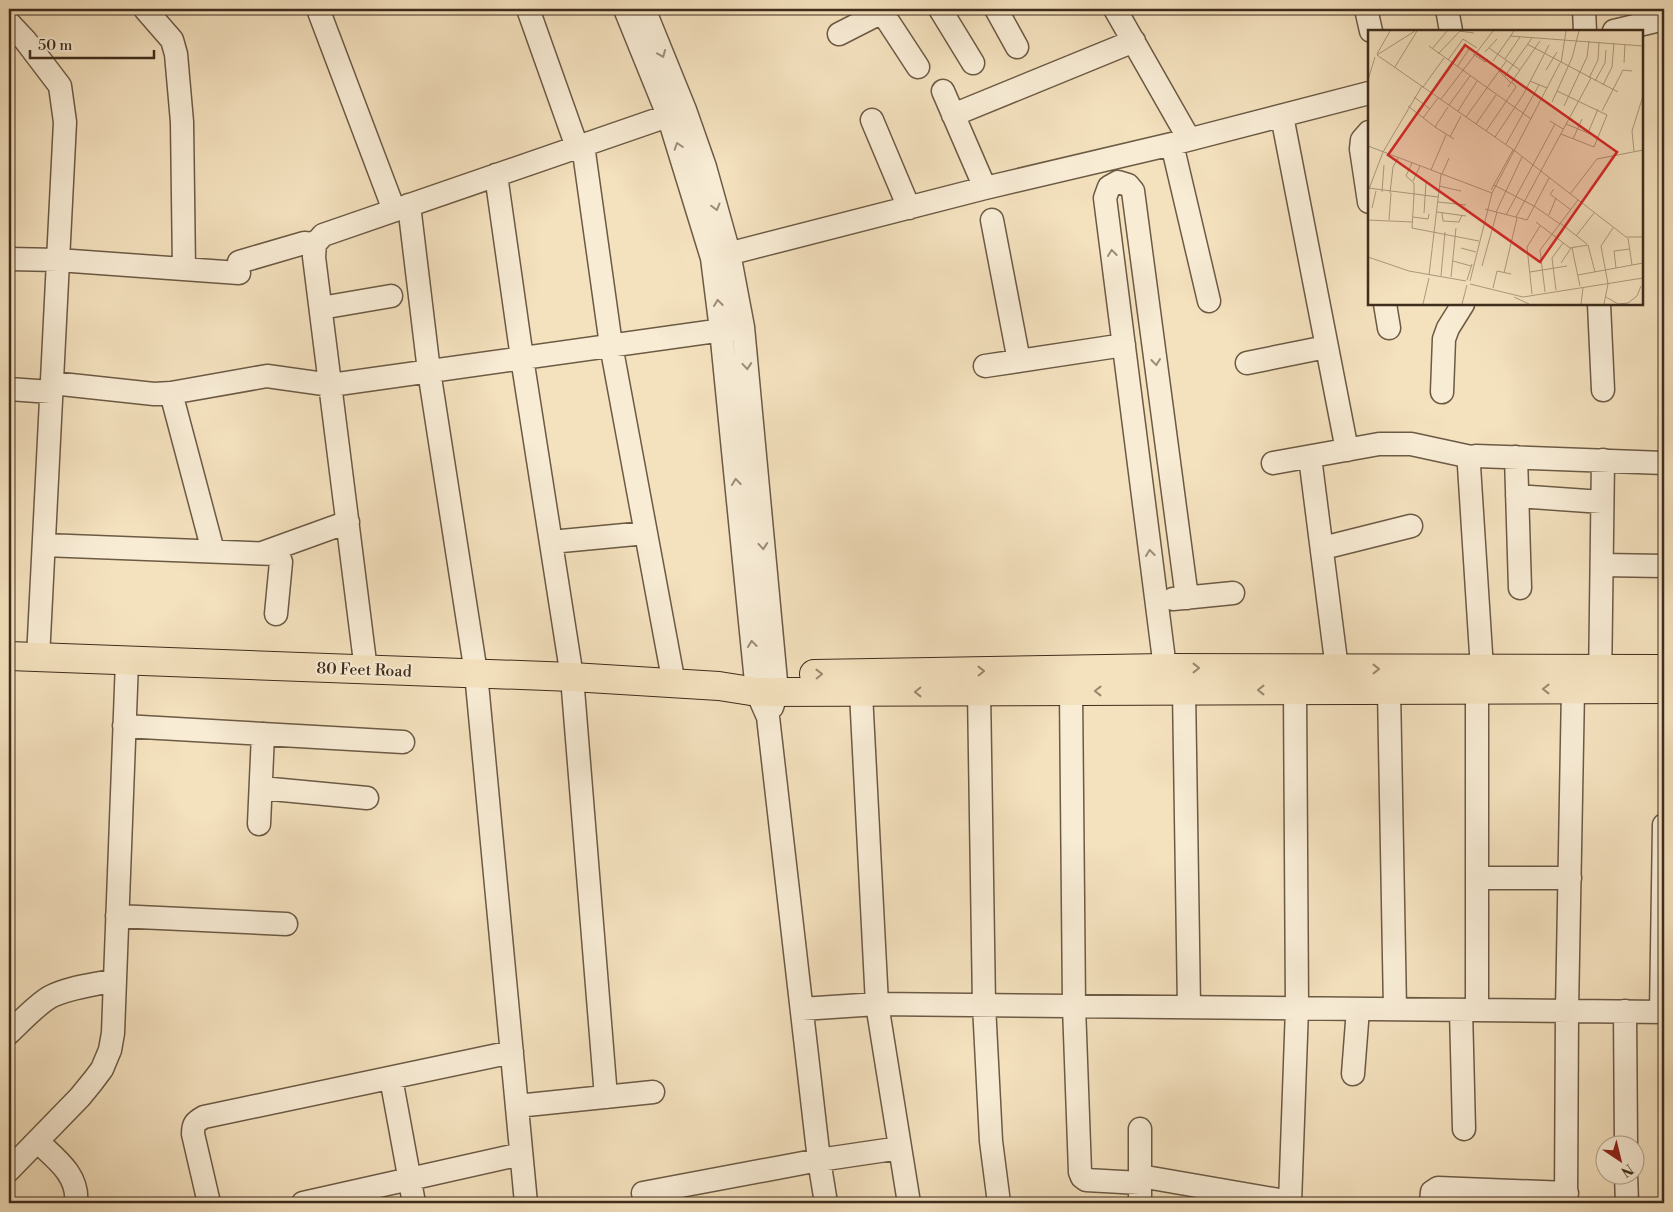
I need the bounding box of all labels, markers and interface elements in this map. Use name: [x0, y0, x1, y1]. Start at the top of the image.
scale bar: [30, 28, 154, 60]
inset map: [1368, 30, 1643, 305]
text: 50 m: [38, 36, 72, 55]
one-way arrow: [656, 49, 667, 58]
one-way arrow: [673, 143, 683, 151]
one-way arrow: [711, 203, 721, 211]
one-way arrow: [1107, 249, 1118, 257]
one-way arrow: [713, 299, 724, 307]
one-way arrow: [1150, 358, 1161, 366]
one-way arrow: [741, 363, 752, 371]
one-way arrow: [731, 478, 742, 486]
one-way arrow: [757, 542, 768, 550]
one-way arrow: [1146, 549, 1156, 557]
one-way arrow: [747, 640, 758, 648]
street label: 80 Feet Road: [316, 658, 412, 682]
one-way arrow: [1193, 663, 1201, 673]
one-way arrow: [1373, 664, 1381, 674]
one-way arrow: [978, 666, 986, 677]
one-way arrow: [816, 669, 823, 679]
one-way arrow: [1541, 684, 1549, 694]
one-way arrow: [1256, 685, 1264, 695]
one-way arrow: [1094, 686, 1102, 696]
one-way arrow: [914, 687, 922, 698]
north arrow: [1596, 1134, 1646, 1184]
text: N: [1617, 1159, 1637, 1180]

